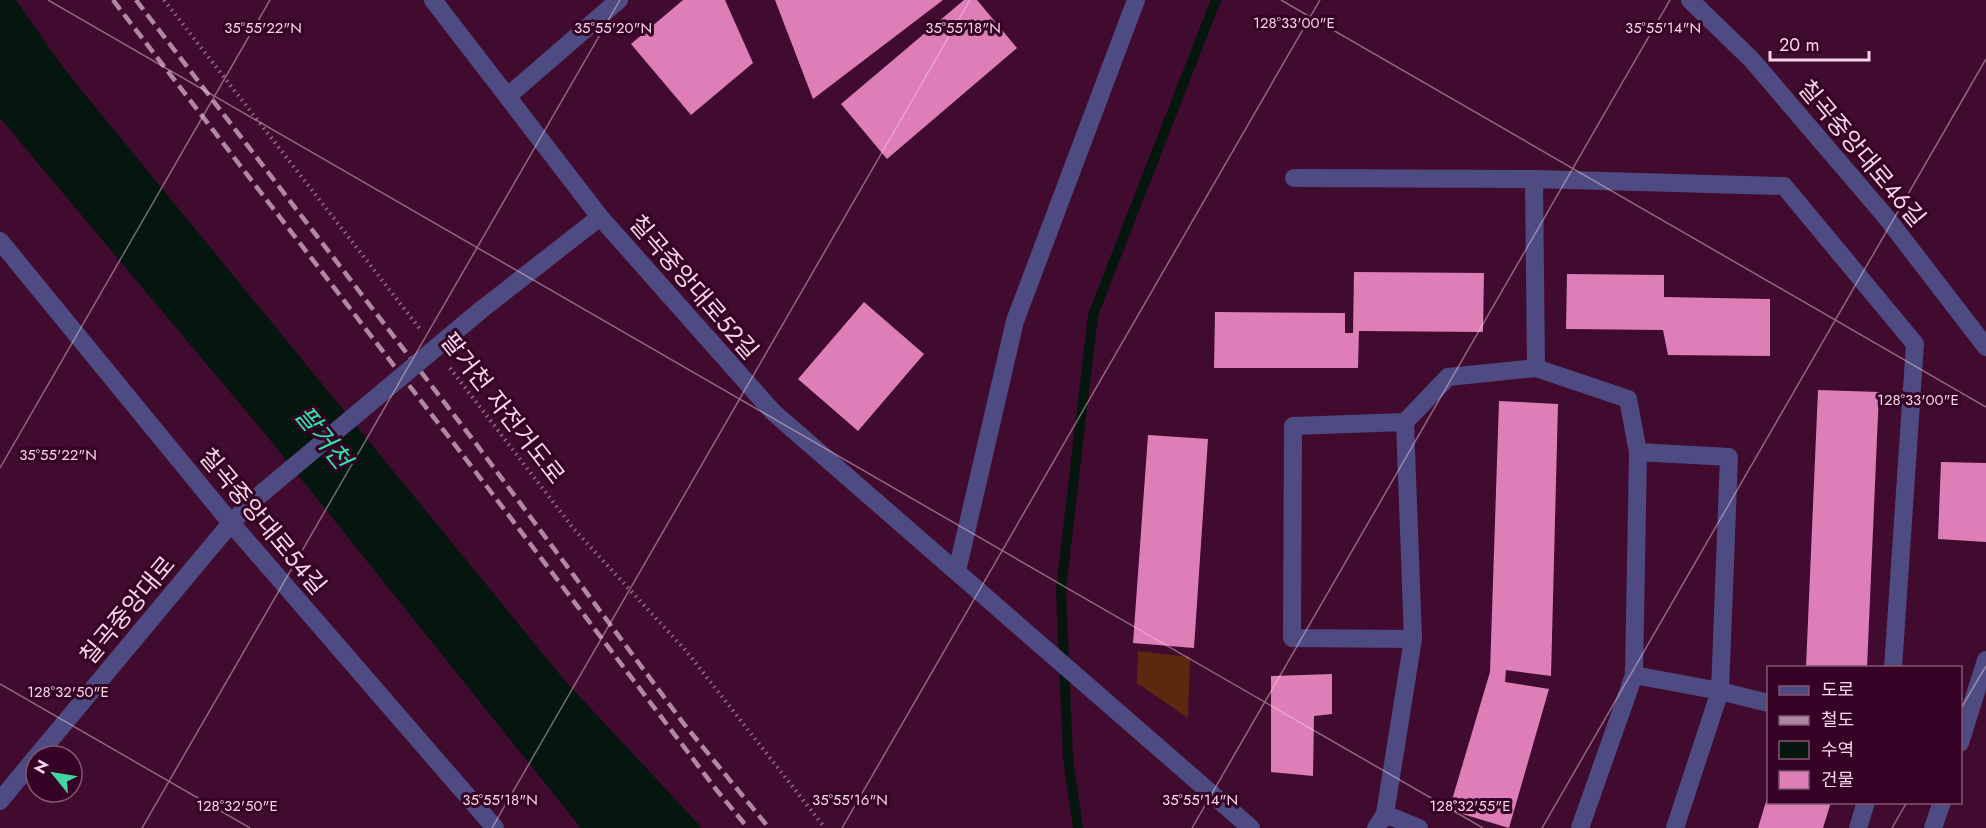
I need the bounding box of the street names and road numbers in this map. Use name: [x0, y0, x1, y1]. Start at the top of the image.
street label: 칠곡중앙대로46길: [1790, 72, 1934, 234]
street label: 칠곡중앙대로52길: [621, 207, 767, 367]
street label: 팔거천 자전거도로: [433, 325, 573, 491]
street label: 칠곡중앙대로54길: [191, 440, 335, 602]
street label: 칠곡중앙대로: [71, 548, 183, 672]

